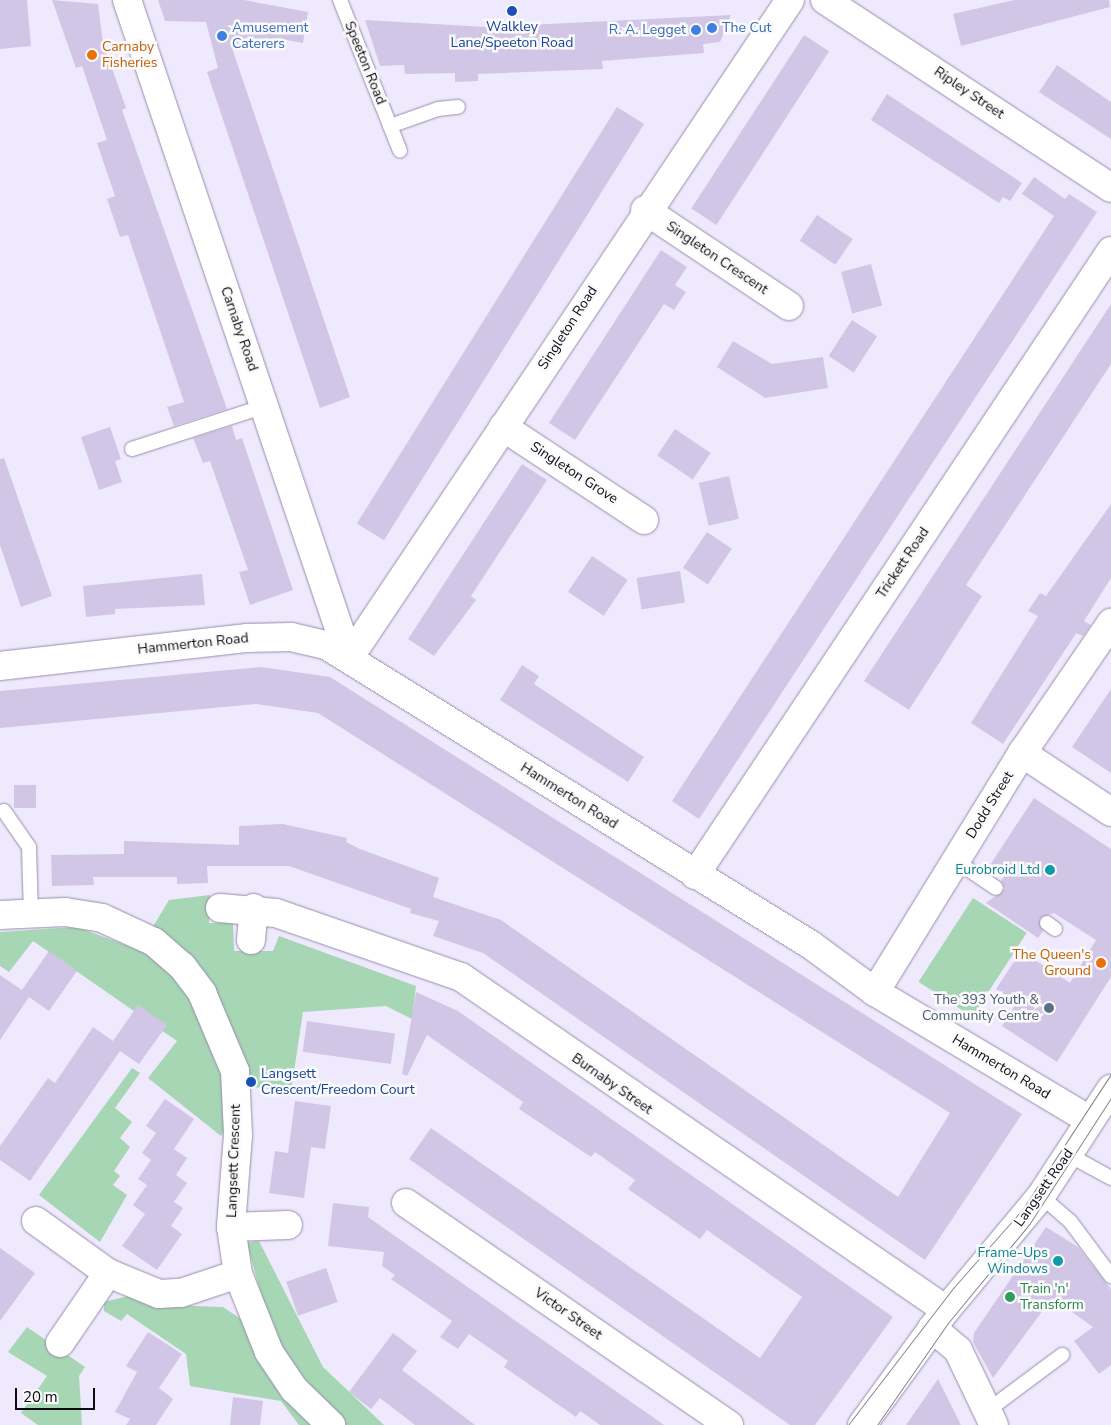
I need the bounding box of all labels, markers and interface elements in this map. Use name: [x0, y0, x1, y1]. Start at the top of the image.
marker: Walkley Lane/Speeton Road: [506, 5, 518, 17]
street label: Speeton Road: [341, 19, 389, 107]
place label: Walkley Lane/Speeton Road: [451, 19, 573, 52]
place label: Amusement Caterers: [232, 20, 309, 52]
place label: The Cut: [722, 20, 771, 36]
place label: R. A. Legget: [609, 22, 686, 38]
marker: The Cut: [706, 22, 718, 34]
marker: R. A. Legget: [690, 24, 702, 36]
marker: Amusement Caterers: [216, 30, 228, 42]
place label: Carnaby Fisheries: [102, 39, 157, 72]
marker: Carnaby Fisheries: [86, 49, 98, 61]
street label: Ripley Street: [931, 63, 1007, 123]
street label: Singleton Crescent: [663, 218, 771, 298]
street label: Singleton Road: [535, 283, 601, 373]
street label: Carnaby Road: [217, 284, 261, 374]
street label: Singleton Grove: [527, 438, 621, 508]
street label: Trickett Road: [873, 524, 933, 602]
street label: Hammerton Road: [137, 630, 249, 658]
street label: Hammerton Road: [517, 759, 621, 833]
street label: Dodd Street: [963, 768, 1017, 842]
place label: Eurobroid Ltd: [955, 862, 1040, 878]
marker: Eurobroid Ltd: [1044, 864, 1056, 876]
place label: The Queen's Ground: [1012, 947, 1091, 980]
marker: The Queen's Ground: [1095, 957, 1107, 969]
place label: The 393 Youth & Community Centre: [922, 992, 1039, 1024]
marker: The 393 Youth & Community Centre: [1043, 1002, 1055, 1014]
street label: Hammerton Road: [949, 1031, 1053, 1103]
street label: Burnaby Street: [568, 1050, 656, 1118]
place label: Langsett Crescent/Freedom Court: [261, 1066, 415, 1098]
marker: Langsett Crescent/Freedom Court: [245, 1076, 257, 1088]
street label: Langsett Crescent: [224, 1104, 244, 1218]
street label: Langsett Road: [1011, 1146, 1077, 1230]
place label: Frame-Ups Windows: [977, 1245, 1048, 1278]
marker: Frame-Ups Windows: [1052, 1255, 1064, 1267]
place label: Train 'n' Transform: [1020, 1281, 1084, 1314]
street label: Victor Street: [531, 1285, 605, 1343]
marker: Train 'n' Transform: [1004, 1291, 1016, 1303]
scale bar: [18, 1378, 98, 1410]
text: 20 m: [23, 1387, 58, 1407]

